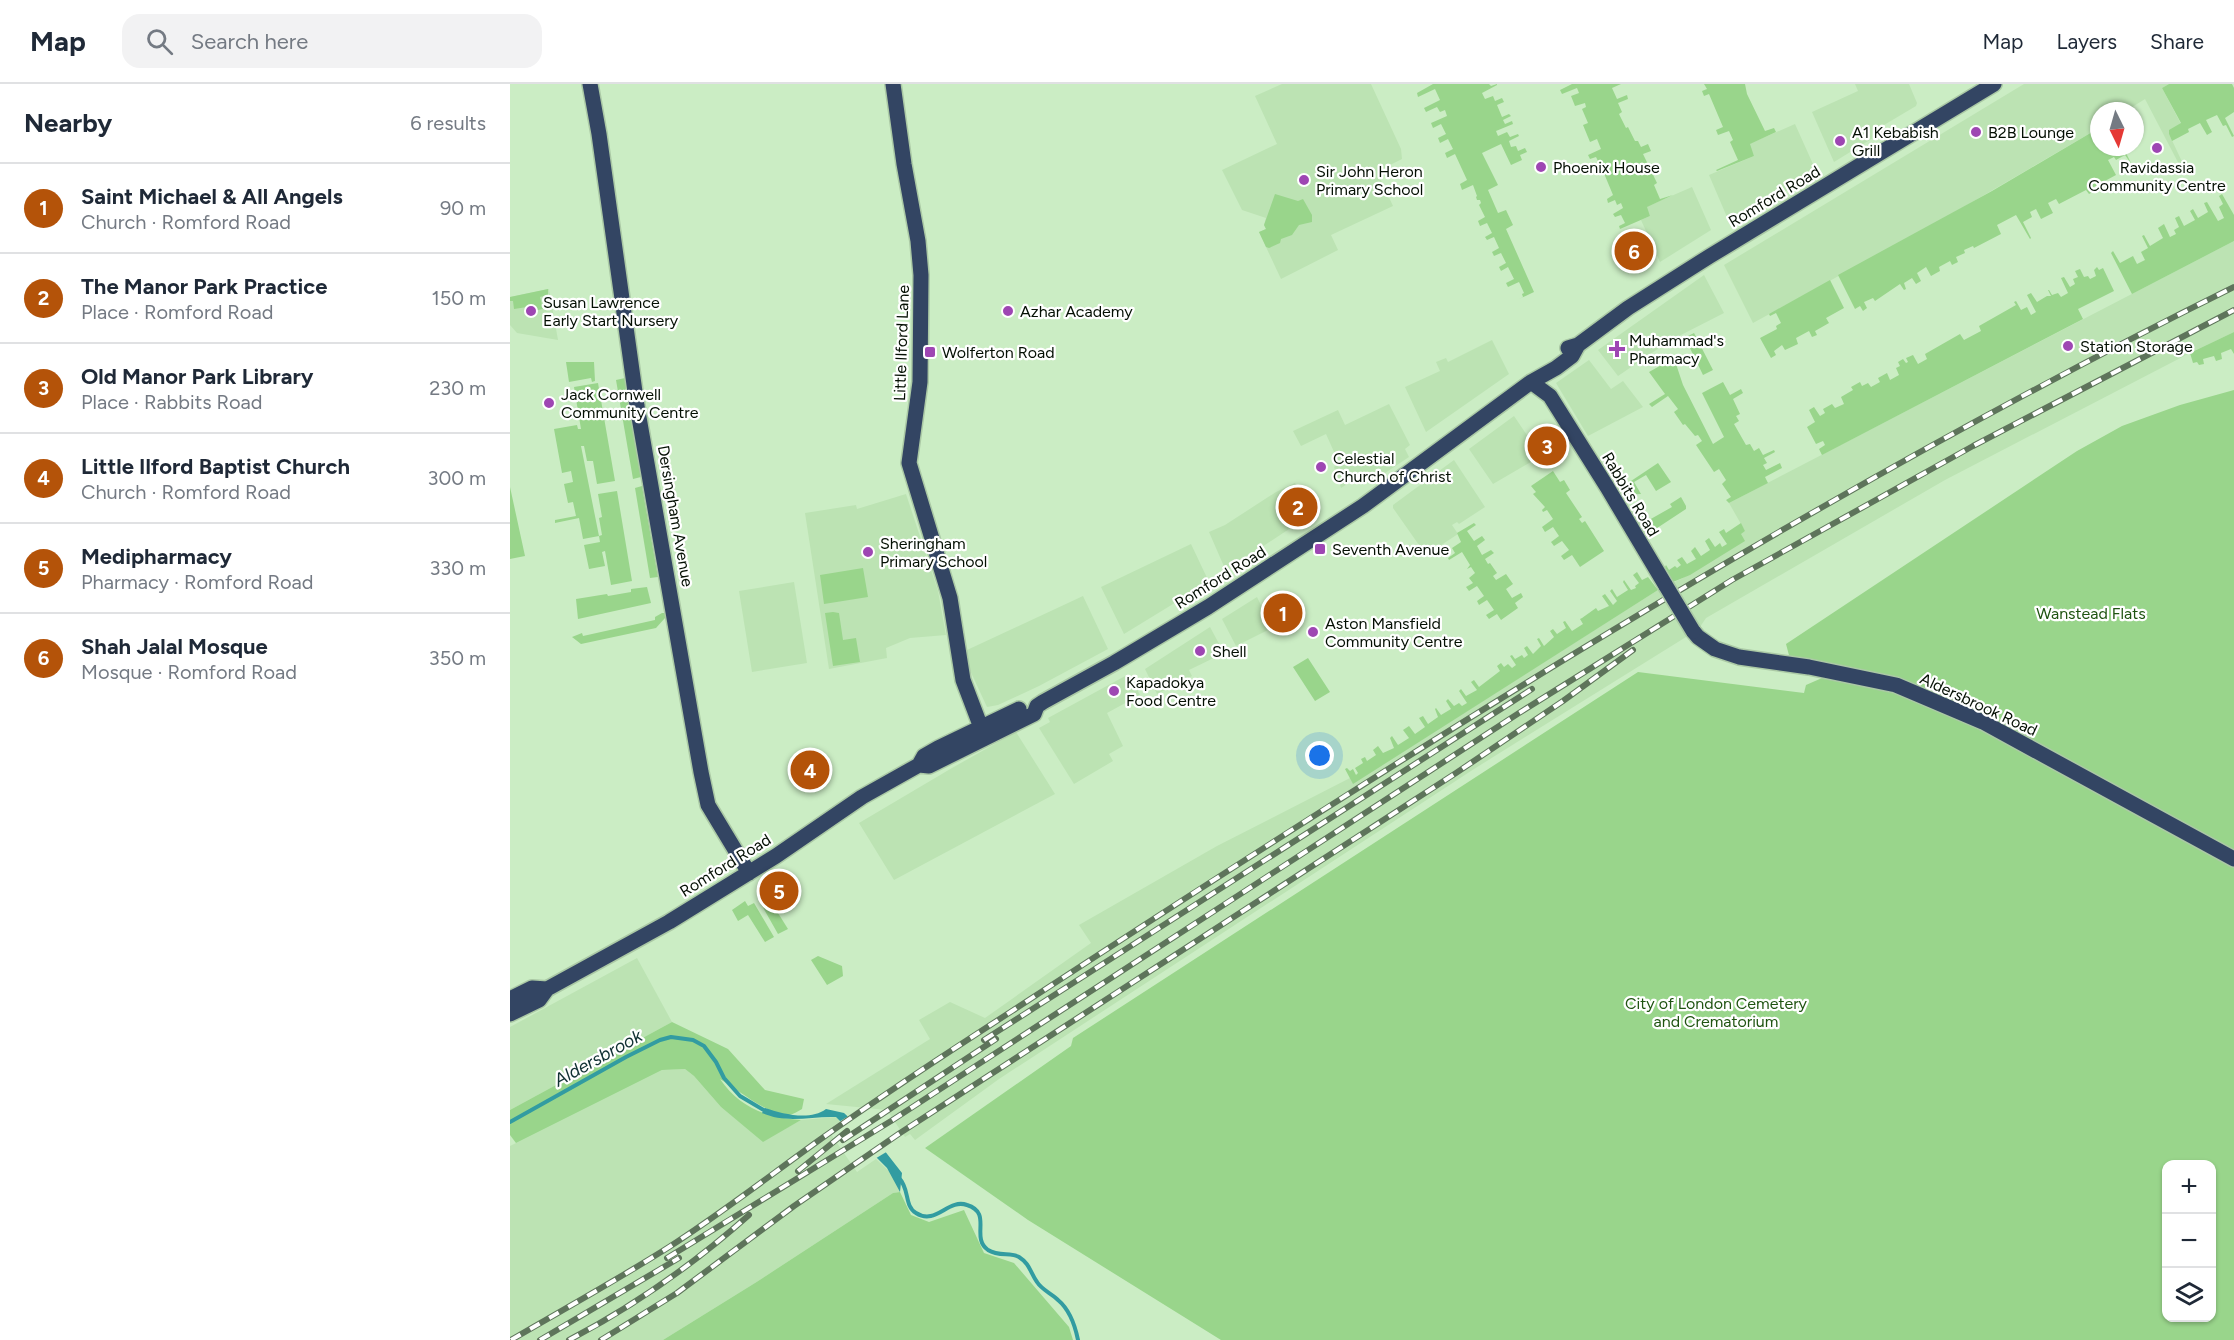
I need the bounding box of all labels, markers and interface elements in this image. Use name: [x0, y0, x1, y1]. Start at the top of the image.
search box: [122, 14, 542, 68]
text: Map: [30, 24, 86, 58]
icon: search: [143, 25, 176, 58]
text: Search here: [191, 28, 308, 55]
text: Map: [1983, 29, 2023, 54]
text: Layers: [2056, 29, 2117, 54]
text: Share: [2150, 29, 2204, 54]
north arrow: [2090, 102, 2144, 156]
text: Nearby: [24, 107, 112, 139]
text: 6 results: [410, 111, 486, 135]
place label: A1 Kebabish Grill: [1852, 123, 1939, 160]
place label: B2B Lounge: [1988, 123, 2074, 142]
marker: B2B Lounge: [1969, 125, 1983, 139]
marker: A1 Kebabish Grill: [1833, 134, 1847, 148]
marker: Ravidassia Community Centre: [2150, 141, 2164, 155]
place label: Phoenix House: [1553, 158, 1660, 177]
place label: Ravidassia Community Centre: [2088, 158, 2226, 195]
marker: Phoenix House: [1534, 160, 1548, 174]
place label: Sir John Heron Primary School: [1316, 162, 1423, 199]
street label: Romford Road: [1725, 162, 1824, 231]
marker: Sir John Heron Primary School: [1297, 173, 1311, 187]
text: Saint Michael & All Angels: [81, 183, 343, 210]
text: 1: [39, 196, 48, 220]
text: 90 m: [440, 196, 486, 220]
text: Church · Romford Road: [81, 210, 291, 234]
pin: 6: [1614, 228, 1654, 274]
text: The Manor Park Practice: [81, 273, 328, 300]
street label: Little Ilford Lane: [890, 284, 913, 401]
text: 2: [38, 286, 49, 310]
text: 150 m: [431, 286, 486, 310]
place label: Susan Lawrence Early Start Nursery: [543, 293, 679, 330]
text: Place · Romford Road: [81, 300, 273, 324]
place label: Azhar Academy: [1020, 302, 1133, 321]
marker: Susan Lawrence Early Start Nursery: [524, 304, 538, 318]
marker: Azhar Academy: [1001, 304, 1015, 318]
place label: Muhammad's Pharmacy: [1629, 331, 1724, 368]
place label: Station Storage: [2080, 337, 2193, 356]
marker: Station Storage: [2061, 339, 2075, 353]
marker: Muhammad's Pharmacy: [1610, 342, 1624, 356]
place label: Wolferton Road: [942, 343, 1055, 362]
marker: Wolferton Road: [923, 345, 937, 359]
text: Old Manor Park Library: [81, 363, 313, 390]
text: 3: [38, 376, 49, 400]
text: 230 m: [429, 376, 486, 400]
place label: Jack Cornwell Community Centre: [561, 385, 699, 422]
text: Place · Rabbits Road: [81, 390, 263, 414]
marker: Jack Cornwell Community Centre: [542, 396, 556, 410]
pin: 3: [1528, 424, 1566, 469]
street label: Dersingham Avenue: [654, 444, 697, 589]
place label: Celestial Church of Christ: [1333, 449, 1452, 486]
street label: Rabbits Road: [1598, 449, 1663, 540]
text: Little Ilford Baptist Church: [81, 453, 350, 480]
marker: Celestial Church of Christ: [1314, 460, 1328, 474]
text: 4: [37, 466, 50, 490]
text: 300 m: [428, 466, 486, 490]
text: Church · Romford Road: [81, 480, 291, 504]
pin: 2: [1278, 484, 1318, 530]
place label: Sheringham Primary School: [880, 534, 987, 571]
place label: Seventh Avenue: [1332, 540, 1449, 559]
street label: Romford Road: [1171, 542, 1269, 613]
marker: Seventh Avenue: [1313, 542, 1327, 556]
text: Medipharmacy: [81, 543, 232, 570]
marker: Sheringham Primary School: [861, 545, 875, 559]
text: 5: [38, 556, 49, 580]
text: 330 m: [429, 556, 486, 580]
text: Pharmacy · Romford Road: [81, 570, 313, 594]
pin: 1: [1264, 590, 1302, 636]
park label: Wanstead Flats: [2036, 604, 2146, 623]
place label: Aston Mansfield Community Centre: [1325, 614, 1463, 651]
marker: Aston Mansfield Community Centre: [1306, 625, 1320, 639]
text: Shah Jalal Mosque: [81, 633, 268, 660]
place label: Shell: [1212, 642, 1247, 661]
marker: Shell: [1193, 644, 1207, 658]
text: 6: [38, 646, 49, 670]
text: 350 m: [429, 646, 486, 670]
text: Mosque · Romford Road: [81, 660, 297, 684]
street label: Aldersbrook Road: [1917, 669, 2040, 740]
place label: Kapadokya Food Centre: [1126, 673, 1216, 710]
marker: Kapadokya Food Centre: [1107, 684, 1121, 698]
your location: [1305, 741, 1334, 770]
pin: 4: [790, 748, 830, 792]
street label: Romford Road: [676, 830, 774, 901]
pin: 5: [760, 868, 798, 914]
park label: City of London Cemetery and Crematorium: [1625, 994, 1808, 1031]
water label: Aldersbrook: [549, 1024, 647, 1092]
map controls: [2162, 1160, 2216, 1322]
button: +: [2162, 1160, 2216, 1214]
button: −: [2162, 1214, 2216, 1268]
button: layers: [2162, 1268, 2216, 1322]

